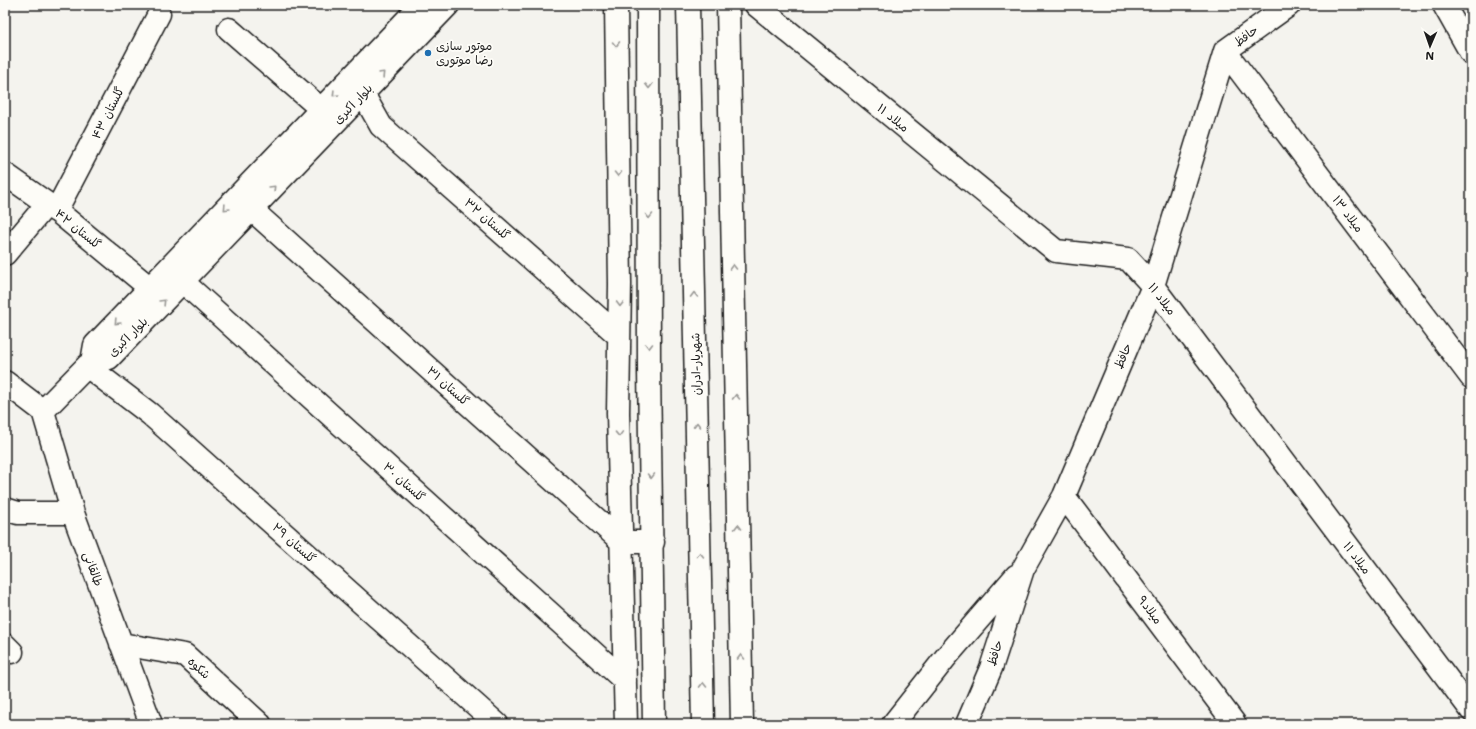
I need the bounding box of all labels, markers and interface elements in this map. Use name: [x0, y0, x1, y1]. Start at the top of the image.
street label: حافظ: [1231, 22, 1261, 50]
north arrow: [1410, 26, 1450, 66]
place label: موتور سازی رضا موتوری: [436, 38, 493, 68]
one-way arrow: [611, 41, 620, 47]
marker: موتور سازی رضا موتوری: [423, 48, 433, 58]
text: N: [1425, 48, 1434, 63]
one-way arrow: [377, 71, 385, 79]
street label: بلوار اکبری: [330, 80, 376, 128]
one-way arrow: [645, 83, 653, 89]
street label: گلستان ۴۳: [88, 84, 128, 142]
one-way arrow: [333, 89, 340, 97]
street label: میلاد ۱۱: [874, 100, 912, 136]
one-way arrow: [614, 171, 622, 177]
one-way arrow: [268, 185, 276, 193]
street label: میلاد ۱۳: [1329, 192, 1367, 236]
street label: گلستان ۳۲: [461, 195, 513, 243]
one-way arrow: [223, 203, 231, 211]
street label: گلستان ۴۲: [52, 206, 104, 252]
one-way arrow: [645, 213, 653, 219]
one-way arrow: [729, 264, 737, 270]
street label: میلاد ۱۱: [1144, 280, 1180, 318]
one-way arrow: [690, 292, 699, 298]
one-way arrow: [158, 299, 166, 307]
one-way arrow: [616, 301, 624, 307]
street label: بلوار اکبری: [105, 314, 151, 360]
one-way arrow: [114, 317, 122, 325]
street label: شهریار-ادران: [687, 333, 705, 395]
street label: حافظ: [1110, 341, 1136, 371]
one-way arrow: [645, 343, 653, 349]
street label: گلستان ۳۱: [423, 363, 473, 409]
one-way arrow: [731, 394, 740, 400]
one-way arrow: [693, 422, 701, 428]
one-way arrow: [615, 431, 623, 437]
street label: گلستان ۳۰: [380, 459, 428, 505]
one-way arrow: [647, 473, 656, 479]
street label: گلستان ۲۹: [269, 519, 319, 567]
one-way arrow: [734, 524, 742, 530]
street label: میلاد ۱۱: [1340, 539, 1374, 577]
street label: طالقانی: [79, 550, 107, 588]
one-way arrow: [696, 552, 704, 558]
street label: میلاد۹: [1134, 593, 1166, 627]
street label: حافظ: [983, 638, 1007, 668]
street label: شکوه: [184, 654, 214, 682]
one-way arrow: [736, 654, 745, 660]
one-way arrow: [698, 682, 707, 688]

